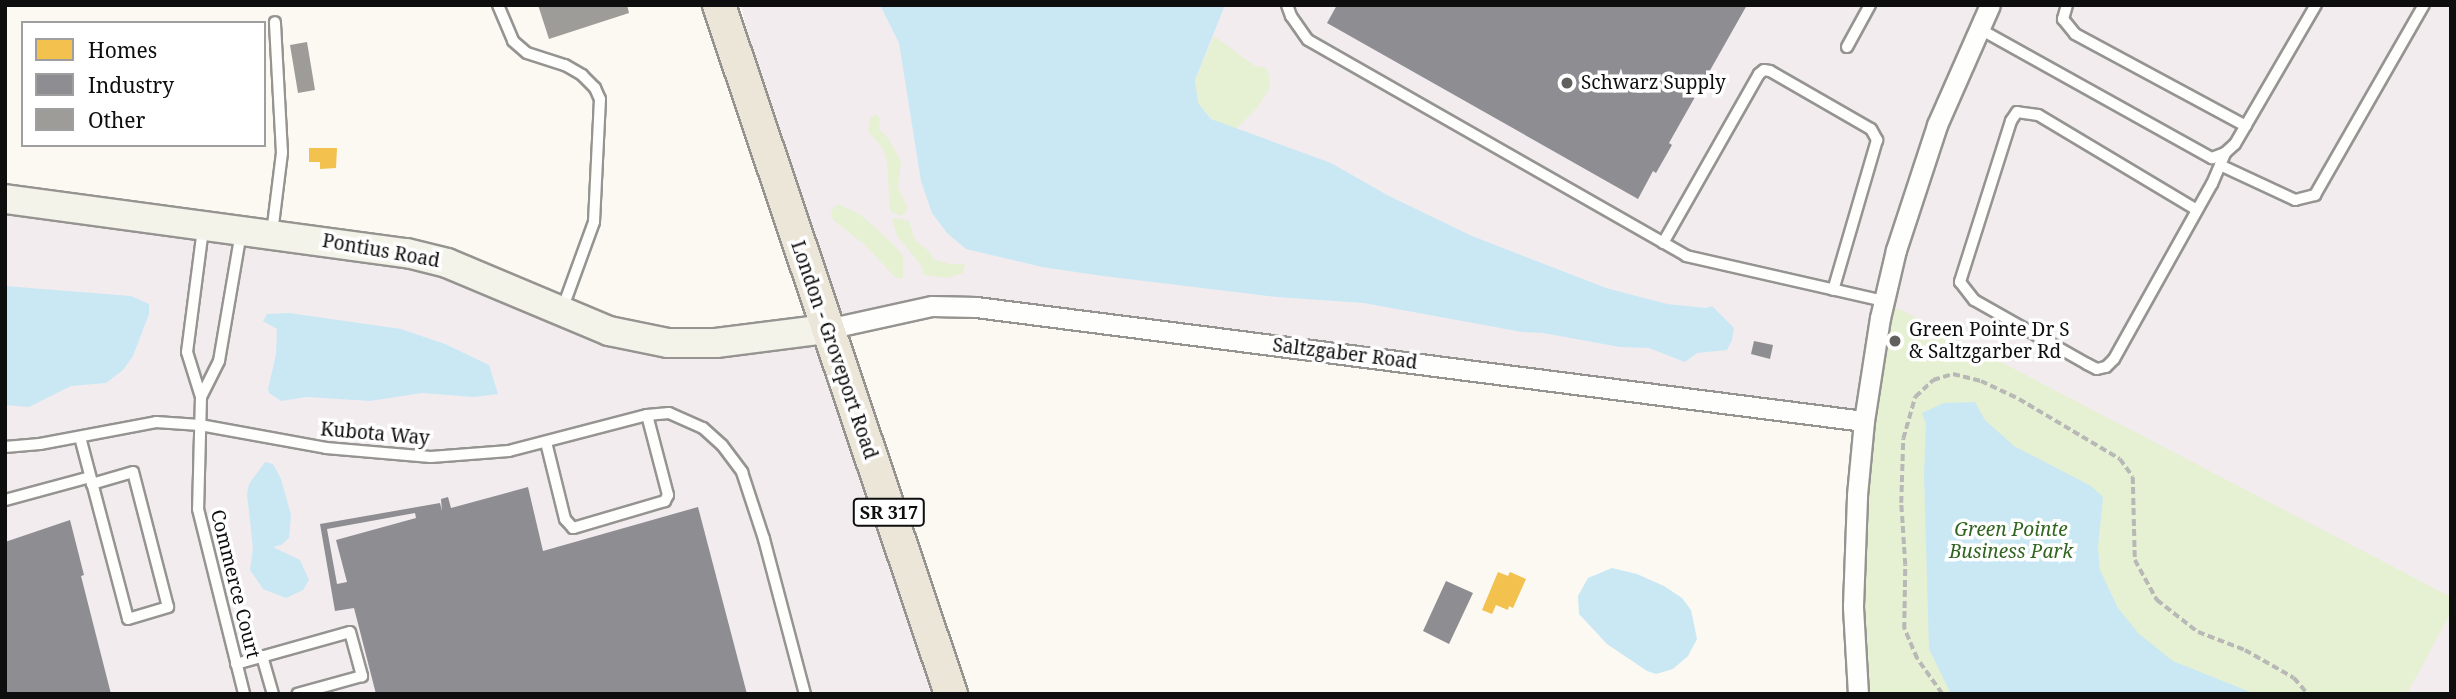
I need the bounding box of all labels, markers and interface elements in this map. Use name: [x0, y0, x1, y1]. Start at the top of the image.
legend: [21, 21, 266, 147]
text: Homes: [88, 36, 157, 64]
text: Industry: [88, 71, 174, 99]
place label: Schwarz Supply: [1581, 72, 1726, 94]
marker: Schwarz Supply: [1559, 75, 1575, 91]
text: Other: [88, 106, 145, 134]
street label: Pontius Road: [321, 229, 441, 273]
street label: London - Groveport Road: [786, 238, 882, 462]
place label: Green Pointe Dr S & Saltzgarber Rd: [1909, 319, 2070, 363]
marker: Green Pointe Dr S & Saltzgarber Rd: [1887, 333, 1903, 349]
street label: Saltzgaber Road: [1271, 334, 1419, 374]
street label: Kubota Way: [319, 418, 431, 450]
road number: SR 317: [852, 498, 926, 526]
street label: Commerce Court: [205, 507, 265, 661]
park label: Green Pointe Business Park: [1949, 519, 2073, 563]

